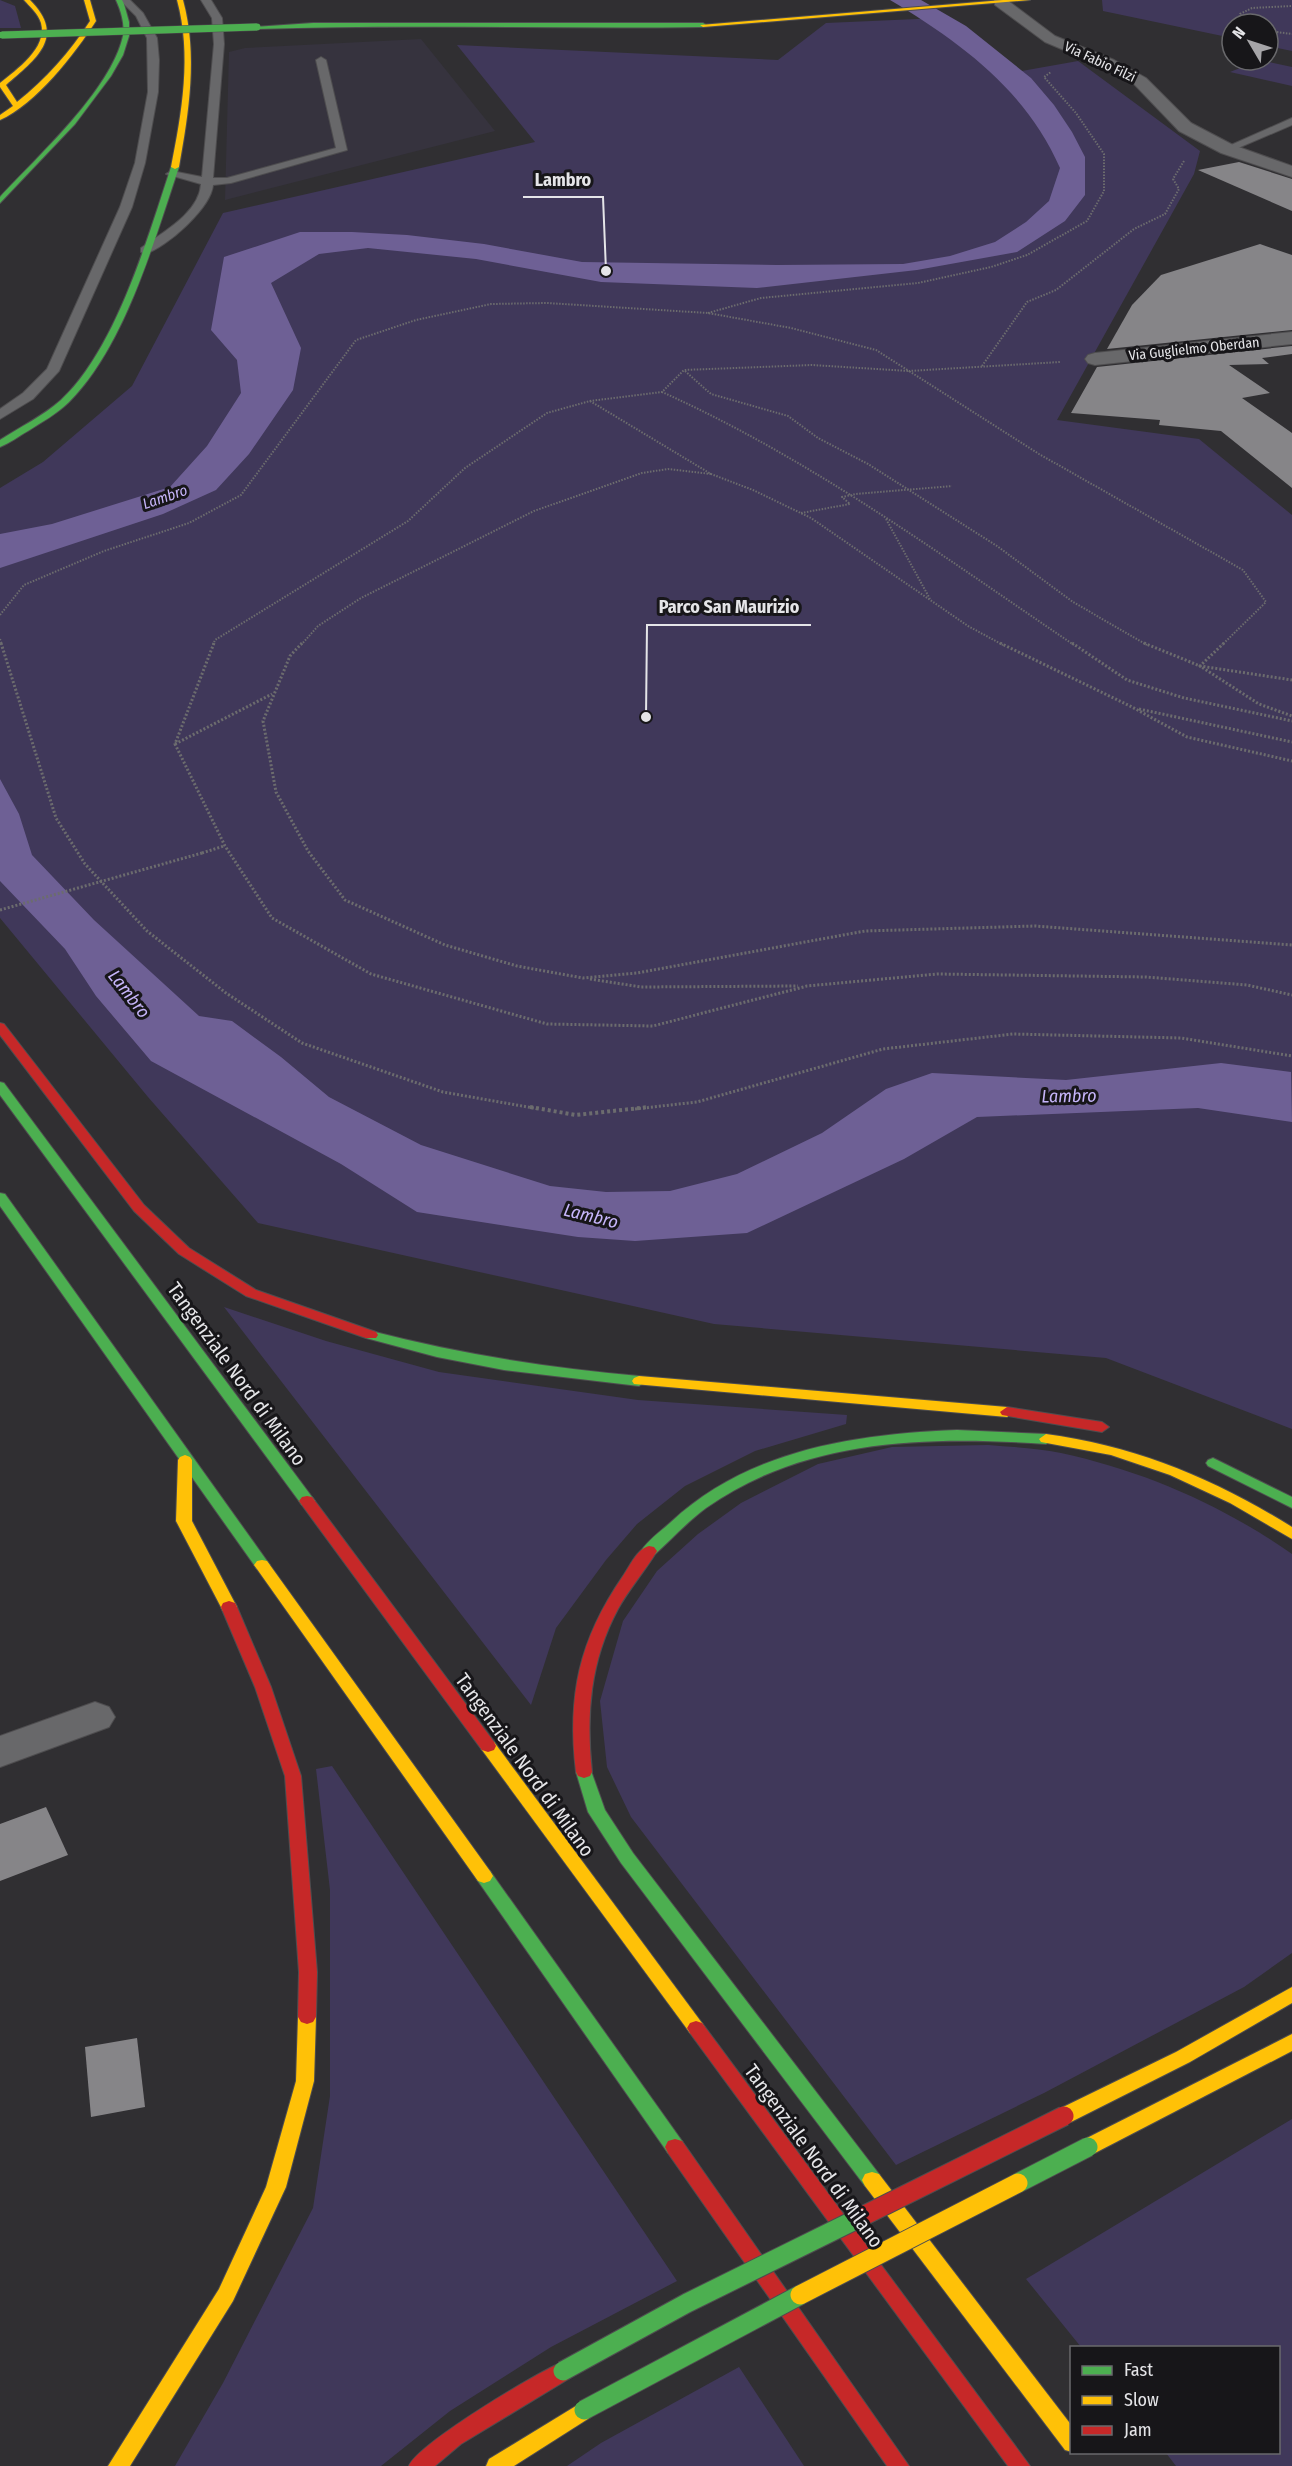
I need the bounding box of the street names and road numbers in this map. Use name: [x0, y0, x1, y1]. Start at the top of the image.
street label: Via Fabio Filzi: [1062, 38, 1138, 86]
street label: Via Guglielmo Oberdan: [1128, 334, 1260, 364]
street label: Tangenziale Nord di Milano: [162, 1278, 312, 1470]
street label: Tangenziale Nord di Milano: [450, 1669, 600, 1861]
street label: Tangenziale Nord di Milano: [739, 2060, 889, 2252]

